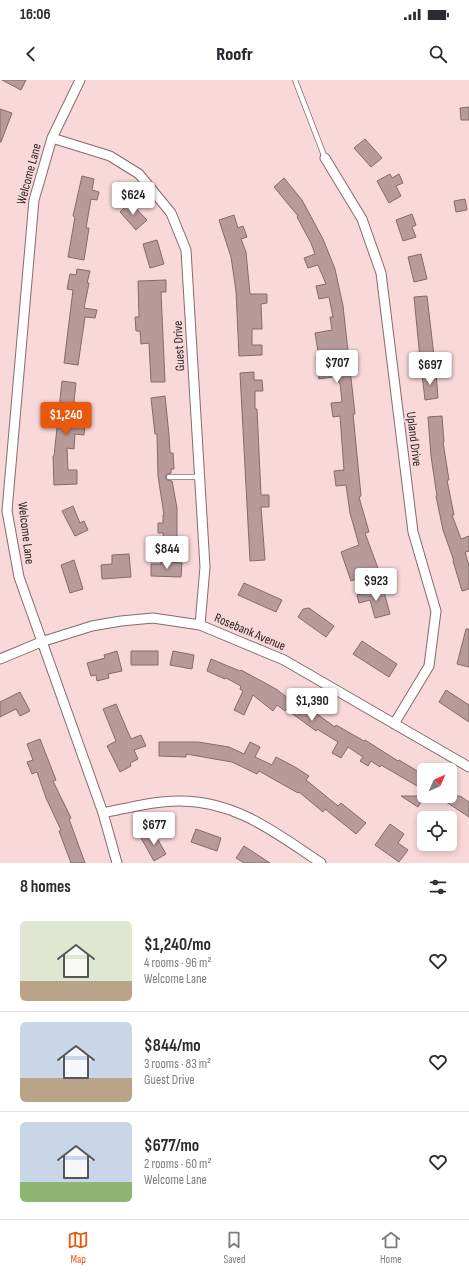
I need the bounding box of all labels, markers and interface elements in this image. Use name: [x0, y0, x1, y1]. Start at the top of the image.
text: 16:06: [20, 5, 51, 24]
icon: back: [20, 43, 42, 65]
icon: search: [427, 43, 449, 65]
text: Roofr: [216, 44, 253, 65]
street label: Welcome Lane: [13, 142, 45, 206]
pin: $624: [109, 182, 157, 216]
text: $624: [121, 187, 145, 203]
street label: Guest Drive: [170, 320, 188, 372]
pin: $707: [313, 350, 361, 384]
pin: $697: [406, 352, 454, 386]
text: $707: [325, 355, 349, 371]
text: $697: [418, 357, 442, 373]
pin: $1,240: [33, 402, 99, 436]
text: $1,240: [50, 407, 82, 423]
street label: Upland Drive: [403, 411, 425, 467]
street label: Welcome Lane: [14, 501, 38, 565]
pin: $844: [143, 536, 191, 570]
text: $844: [154, 541, 180, 557]
pin: $923: [352, 568, 400, 602]
text: $923: [364, 573, 388, 589]
street label: Rosebank Avenue: [212, 610, 288, 654]
pin: $1,390: [279, 688, 345, 722]
text: $1,390: [295, 693, 329, 709]
north arrow: [417, 763, 457, 803]
map controls: [417, 763, 457, 851]
button: locate: [417, 811, 457, 851]
pin: $677: [130, 812, 178, 846]
text: $677: [142, 817, 166, 833]
icon: filters: [427, 876, 449, 898]
text: 8 homes: [20, 877, 71, 897]
text: $1,240/mo: [144, 935, 211, 955]
icon: home: [52, 937, 100, 985]
icon: heart: [427, 950, 449, 972]
text: 4 rooms · 96 m²: [144, 955, 211, 971]
text: Welcome Lane: [144, 971, 207, 987]
text: $844/mo: [144, 1036, 201, 1056]
icon: home: [52, 1038, 100, 1086]
icon: heart: [427, 1051, 449, 1073]
text: 3 rooms · 83 m²: [144, 1056, 211, 1072]
text: Guest Drive: [144, 1072, 195, 1088]
text: $677/mo: [144, 1136, 199, 1156]
icon: home: [52, 1138, 100, 1186]
icon: heart: [427, 1151, 449, 1173]
text: 2 rooms · 60 m²: [144, 1156, 211, 1172]
text: Welcome Lane: [144, 1172, 207, 1188]
tab: Map: [67, 1229, 89, 1266]
tab: Saved: [223, 1229, 246, 1266]
tab: Home: [380, 1229, 402, 1266]

